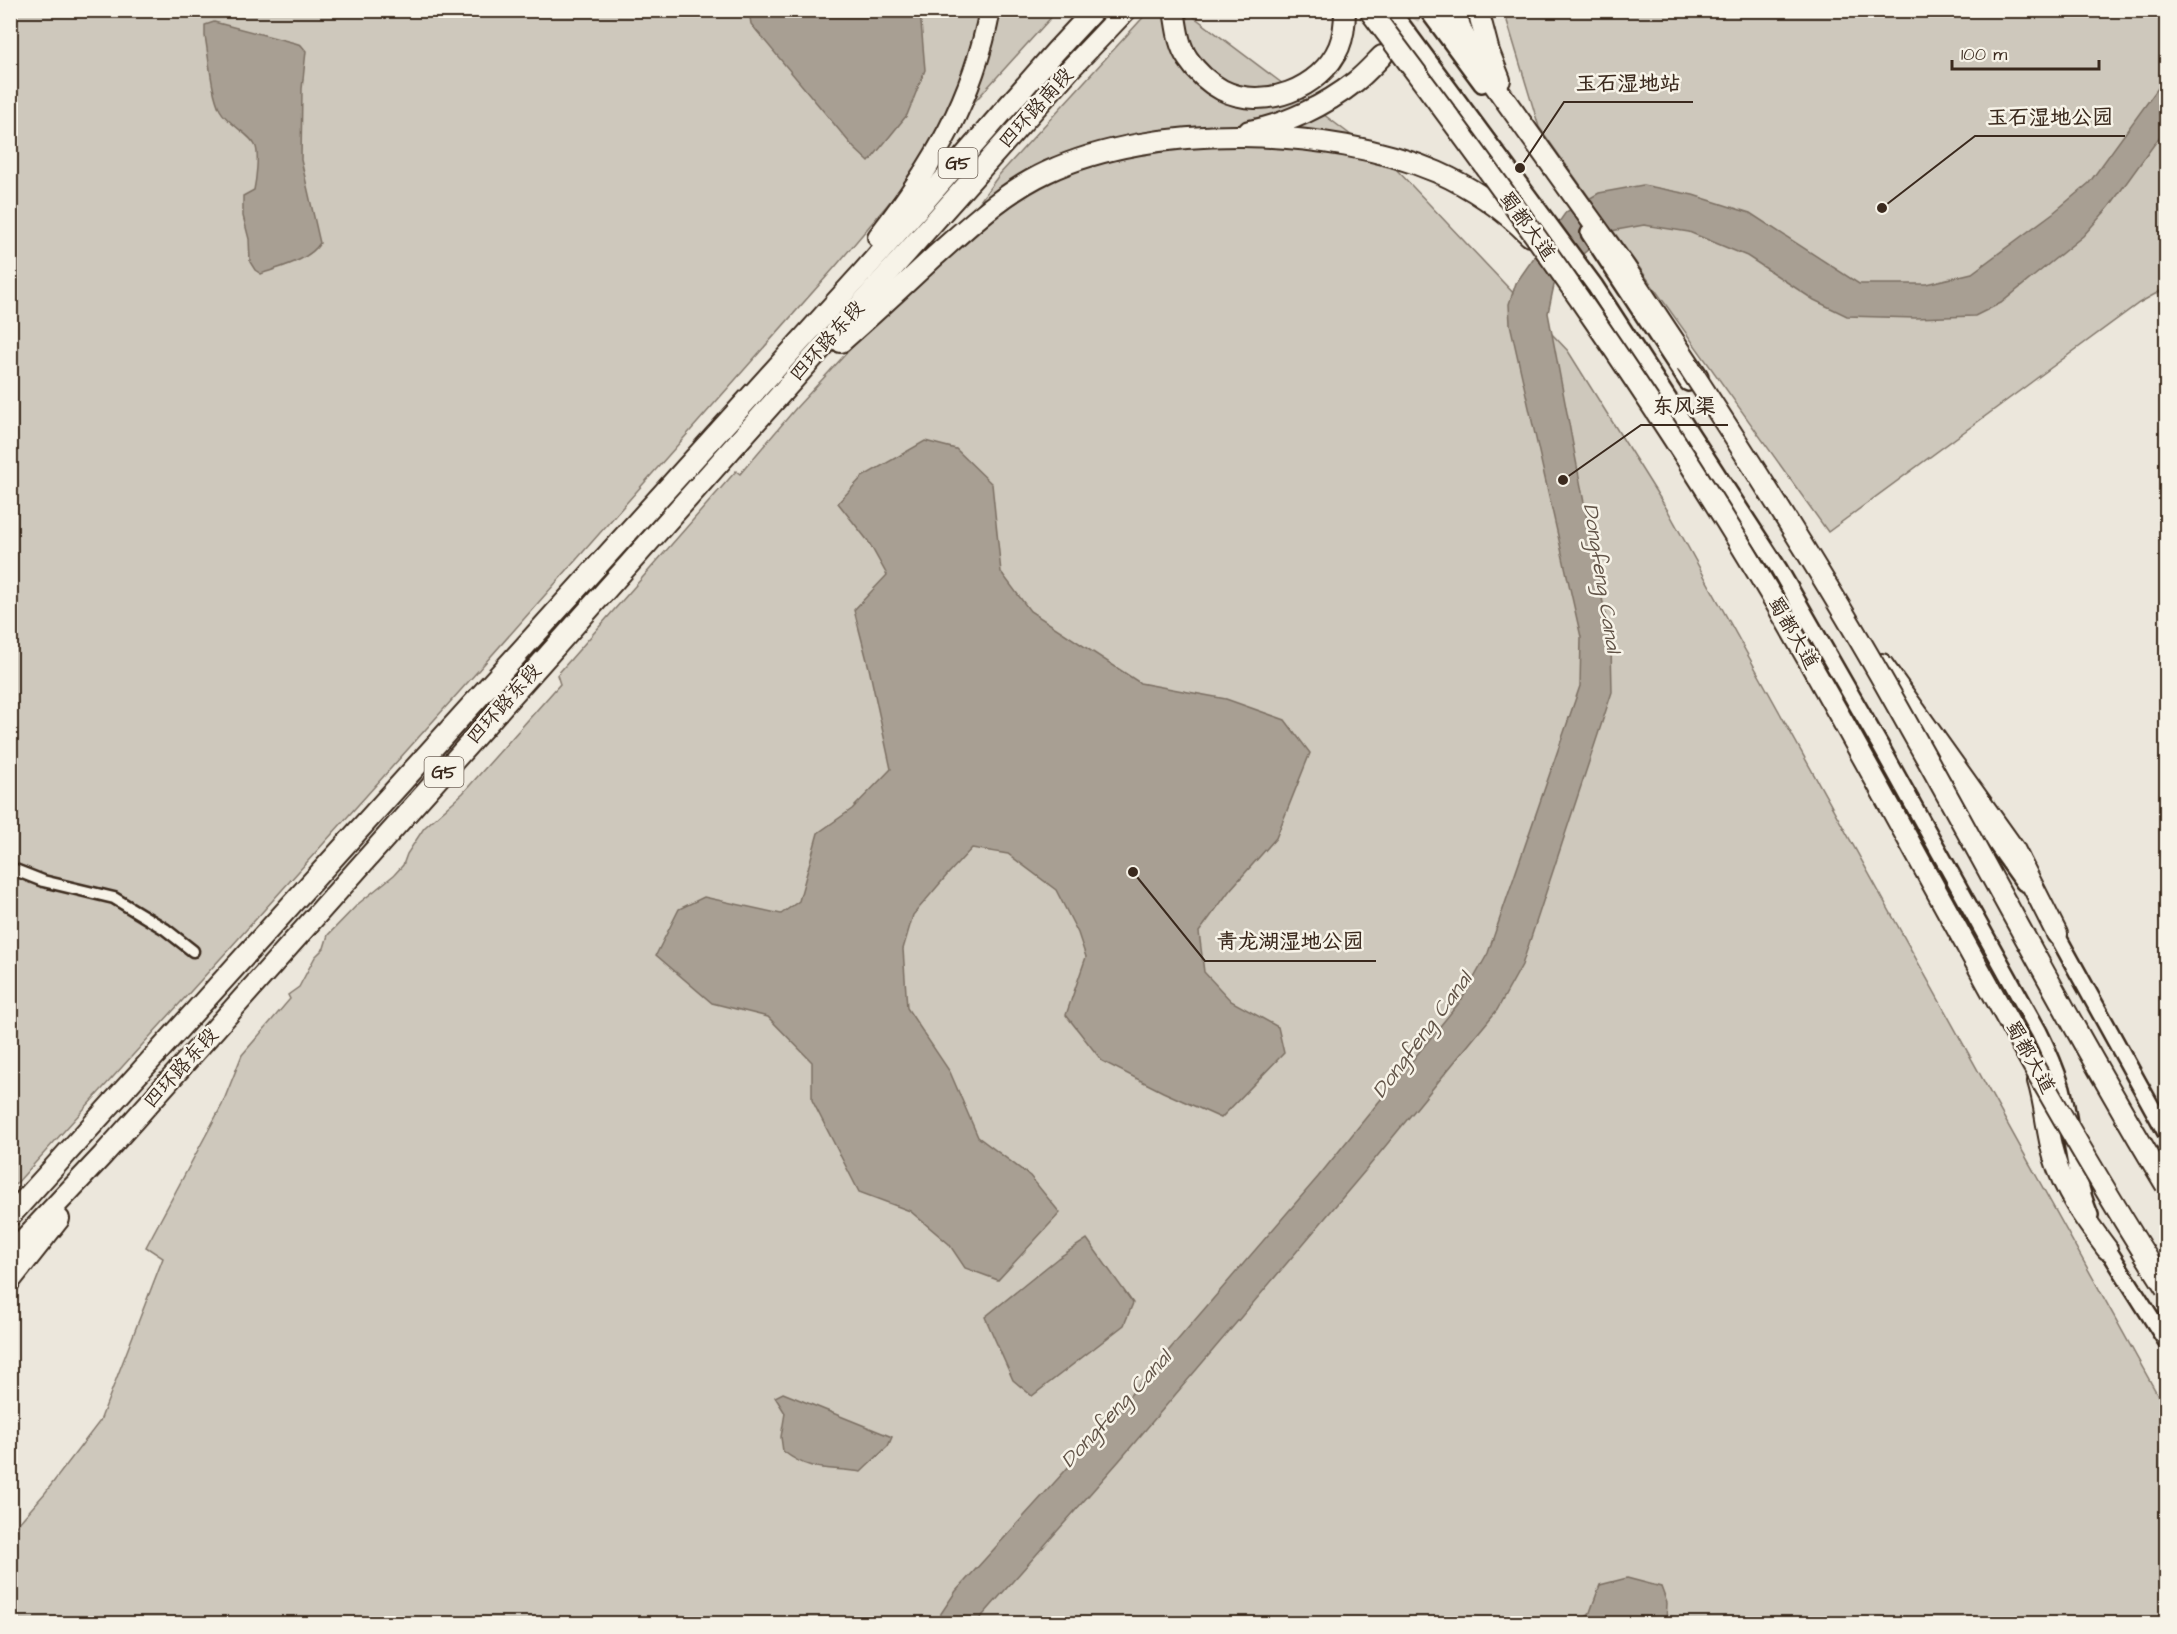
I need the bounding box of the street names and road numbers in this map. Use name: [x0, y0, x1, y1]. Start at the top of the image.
street label: 四环路南段: [992, 61, 1080, 155]
road number: G5: [938, 148, 978, 178]
street label: 蜀都大道: [1492, 185, 1562, 267]
street label: 四环路东段: [783, 294, 871, 388]
street label: 蜀都大道: [1761, 591, 1825, 675]
street label: 四环路东段: [460, 657, 548, 751]
road number: G5: [424, 757, 464, 787]
street label: 蜀都大道: [1998, 1015, 2062, 1099]
street label: 四环路东段: [137, 1021, 225, 1115]

